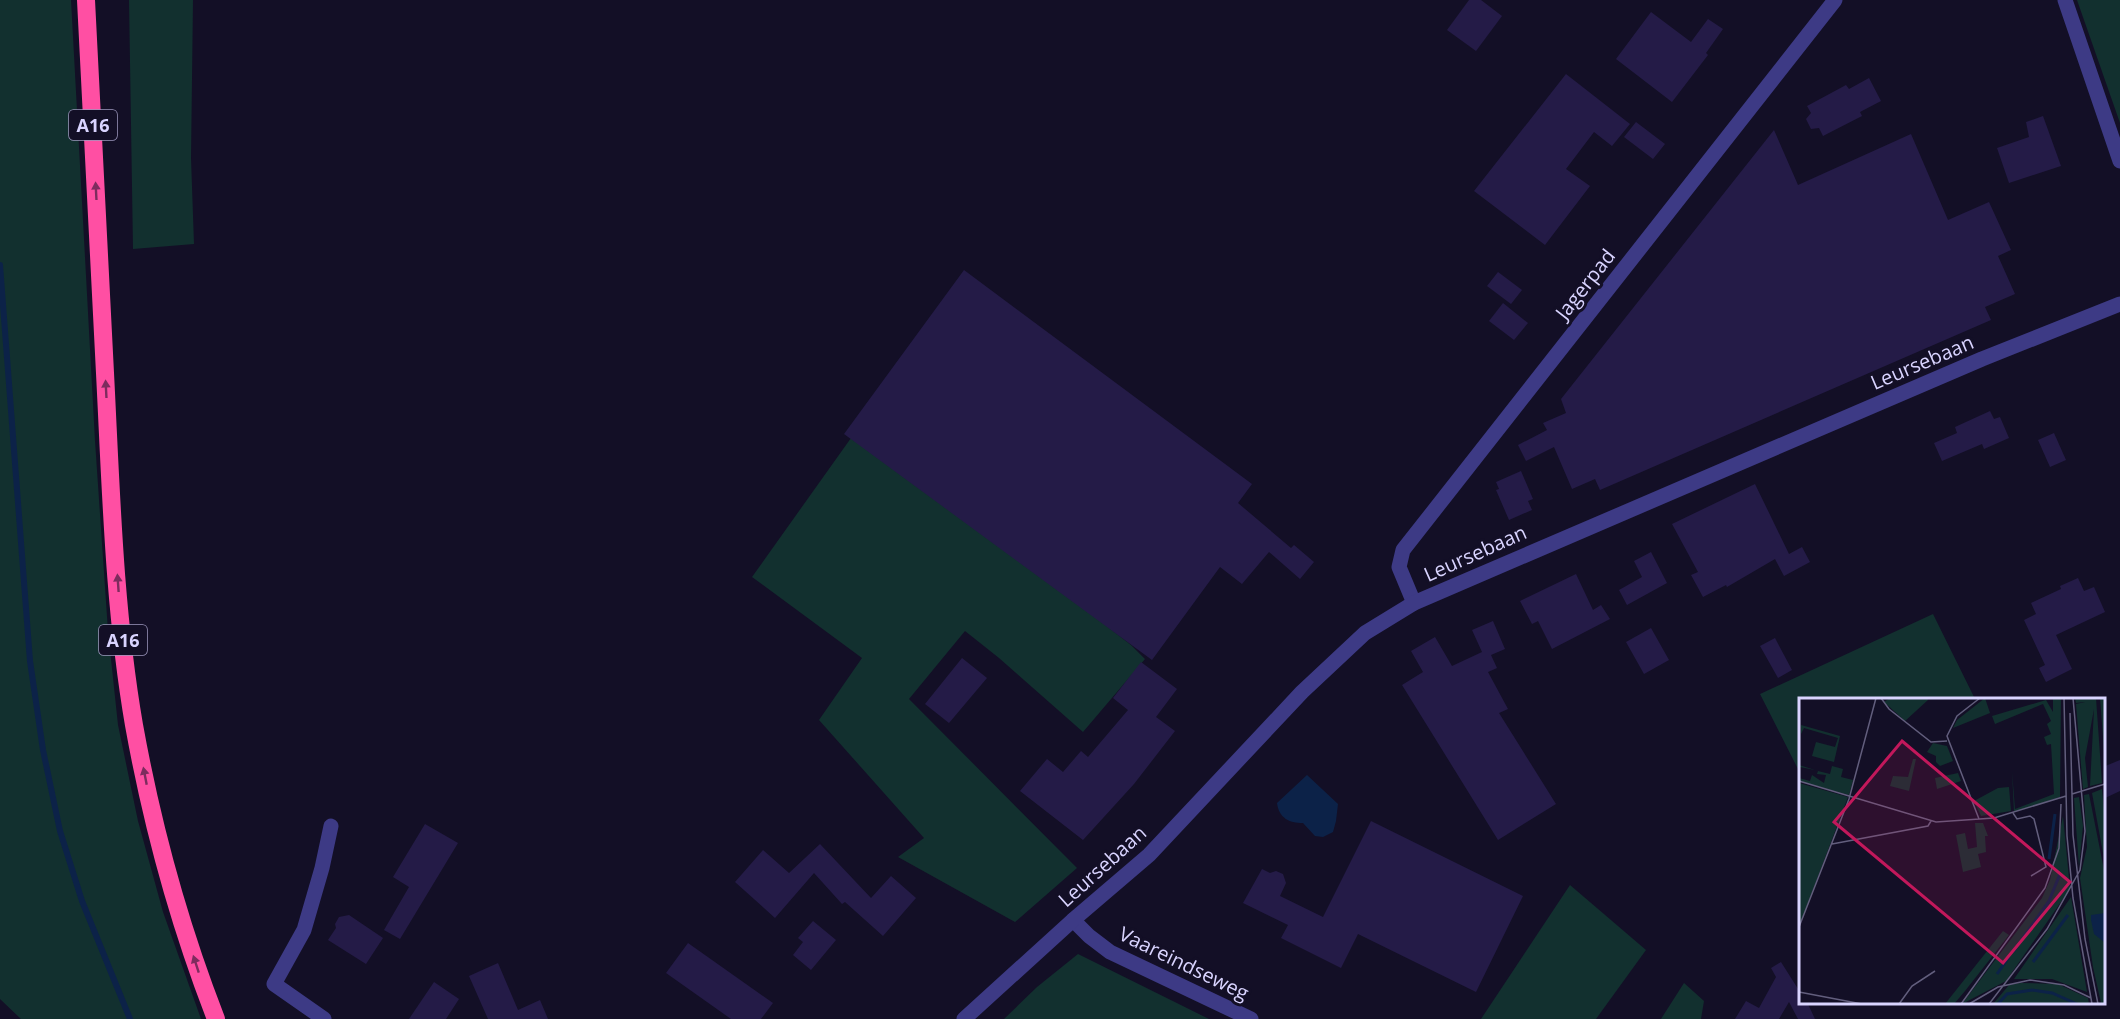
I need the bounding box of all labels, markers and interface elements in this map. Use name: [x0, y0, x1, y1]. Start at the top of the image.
road number: A16: [69, 110, 117, 140]
one-way arrow: [91, 182, 101, 201]
street label: Jagerpad: [1548, 243, 1621, 326]
street label: Leursebaan: [1866, 328, 1978, 396]
one-way arrow: [102, 379, 111, 398]
street label: Leursebaan: [1419, 518, 1531, 588]
one-way arrow: [113, 574, 123, 593]
road number: A16: [99, 625, 147, 655]
inset map: [1799, 698, 2105, 1004]
one-way arrow: [140, 767, 149, 786]
street label: Leursebaan: [1052, 819, 1152, 913]
street label: Vaareindseweg: [1115, 920, 1254, 1006]
one-way arrow: [191, 955, 200, 973]

